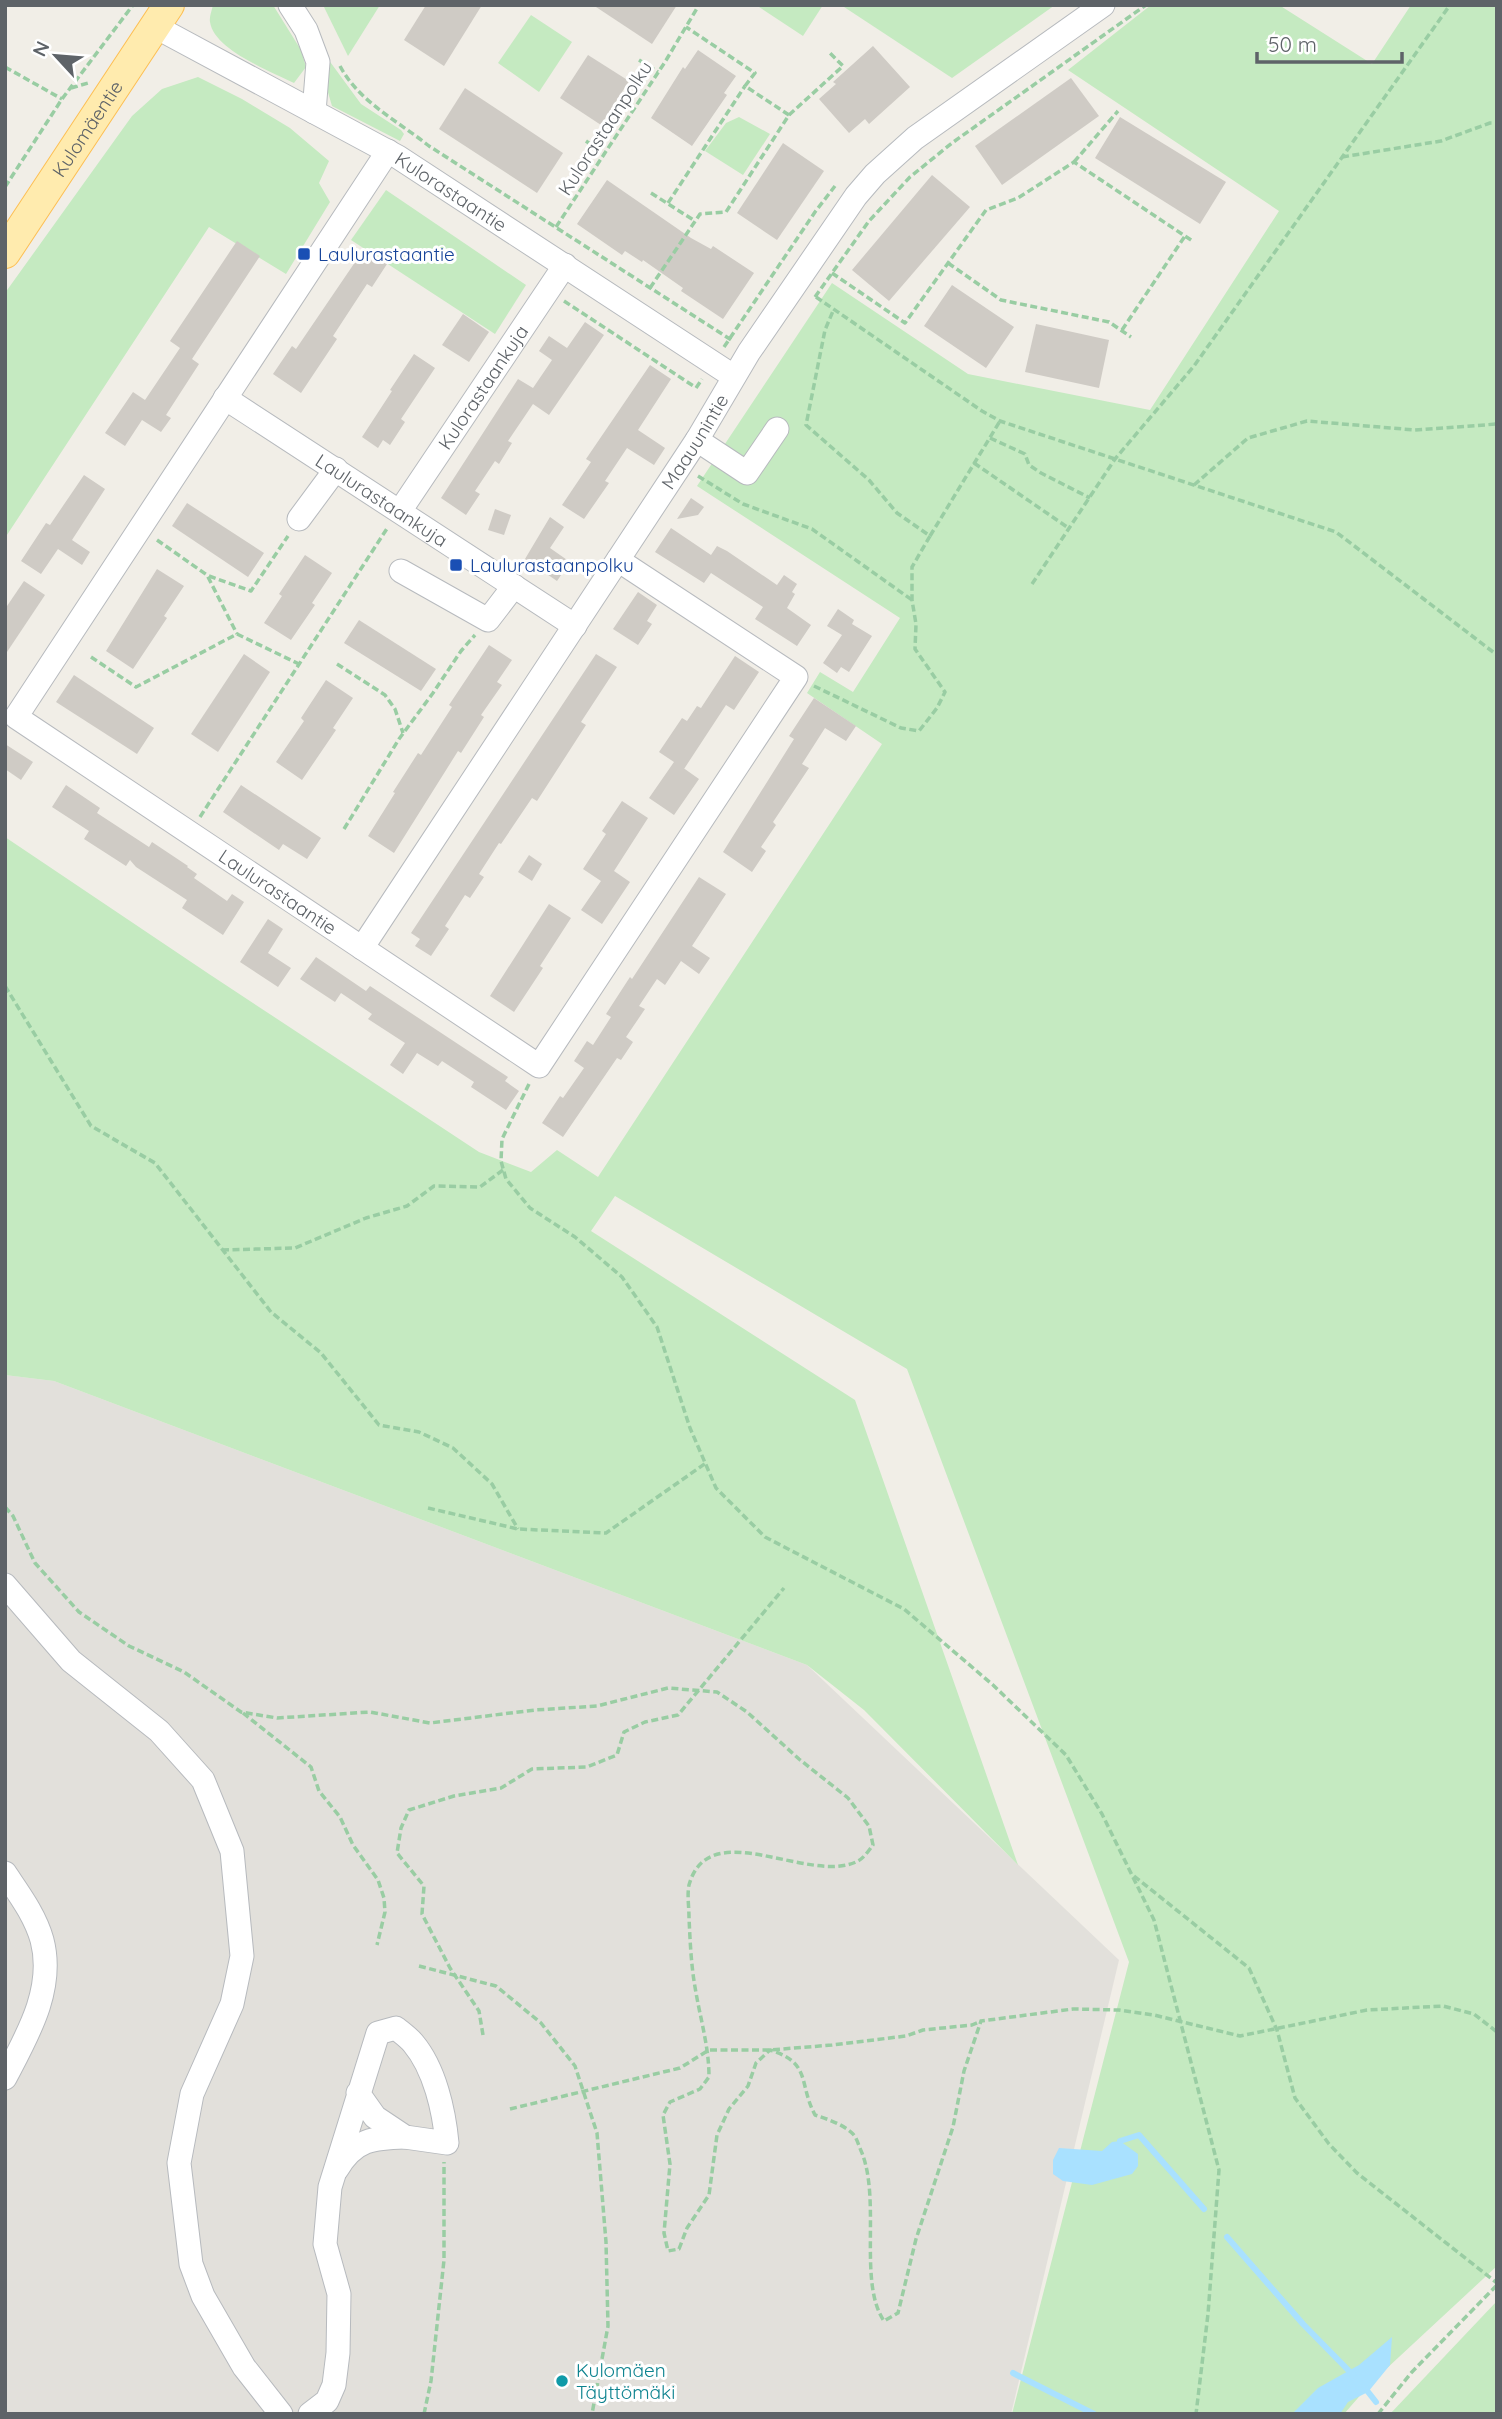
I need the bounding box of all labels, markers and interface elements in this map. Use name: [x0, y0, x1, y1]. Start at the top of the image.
north arrow: [21, 21, 91, 91]
scale bar: [1257, 21, 1402, 65]
text: 50 m: [1268, 31, 1317, 57]
text: N: [27, 37, 55, 60]
street label: Kulorastaanpolku: [553, 56, 657, 200]
street label: Kulomäentie: [47, 76, 128, 182]
street label: Kulorastaantie: [391, 146, 511, 237]
place label: Laulurastaantie: [318, 242, 455, 266]
marker: Laulurastaantie: [296, 246, 312, 262]
street label: Kulorastaankuja: [433, 320, 533, 454]
street label: Maauunintie: [656, 390, 733, 494]
street label: Laulurastaankuja: [311, 448, 452, 552]
place label: Laulurastaanpolku: [470, 553, 634, 577]
marker: Laulurastaanpolku: [448, 557, 464, 573]
street label: Laulurastaantie: [214, 844, 341, 940]
place label: Kulomäen Täyttömäki: [576, 2358, 675, 2404]
marker: Kulomäen Täyttömäki: [554, 2373, 570, 2389]

